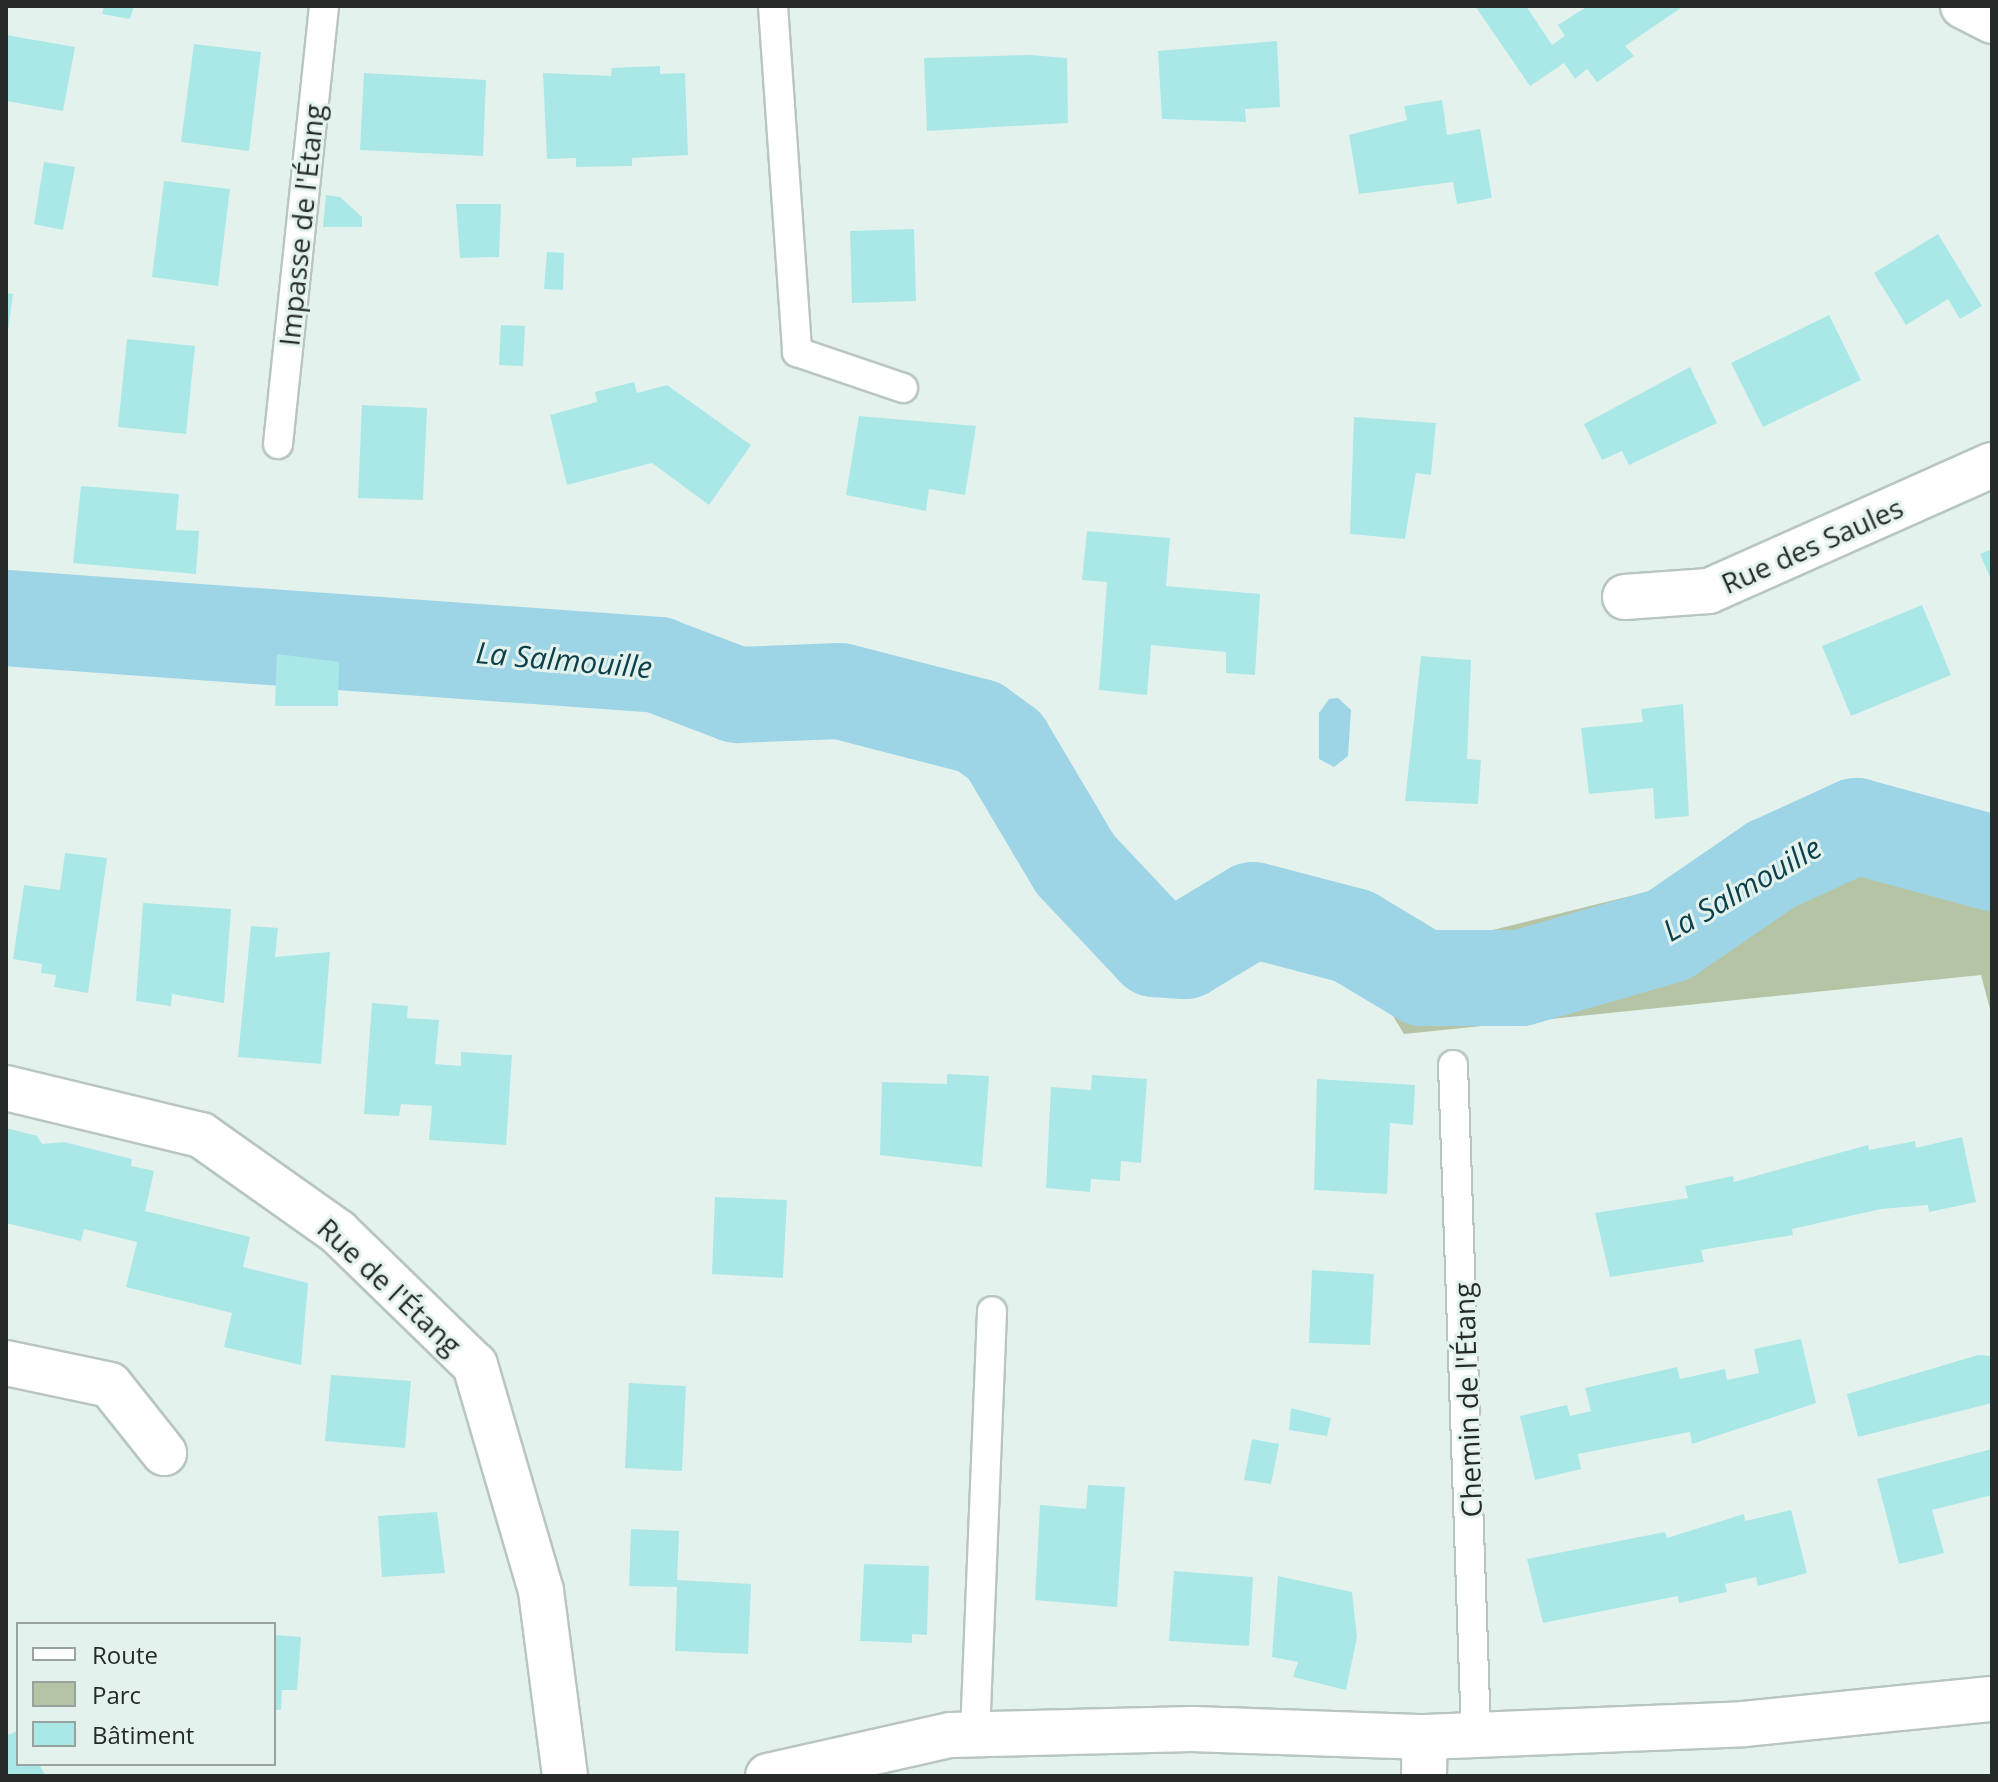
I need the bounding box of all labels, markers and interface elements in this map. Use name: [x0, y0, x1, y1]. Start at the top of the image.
street label: Impasse de l'Étang: [272, 102, 330, 348]
street label: Rue des Saules: [1716, 490, 1908, 600]
water label: La Salmouille: [474, 634, 654, 686]
water label: La Salmouille: [1656, 829, 1828, 949]
street label: Rue de l'Étang: [311, 1211, 469, 1361]
street label: Chemin de l'Étang: [1446, 1282, 1488, 1518]
legend: [16, 1622, 276, 1766]
text: Route: [92, 1638, 158, 1671]
text: Parc: [92, 1678, 141, 1711]
text: Bâtiment: [92, 1718, 194, 1751]

